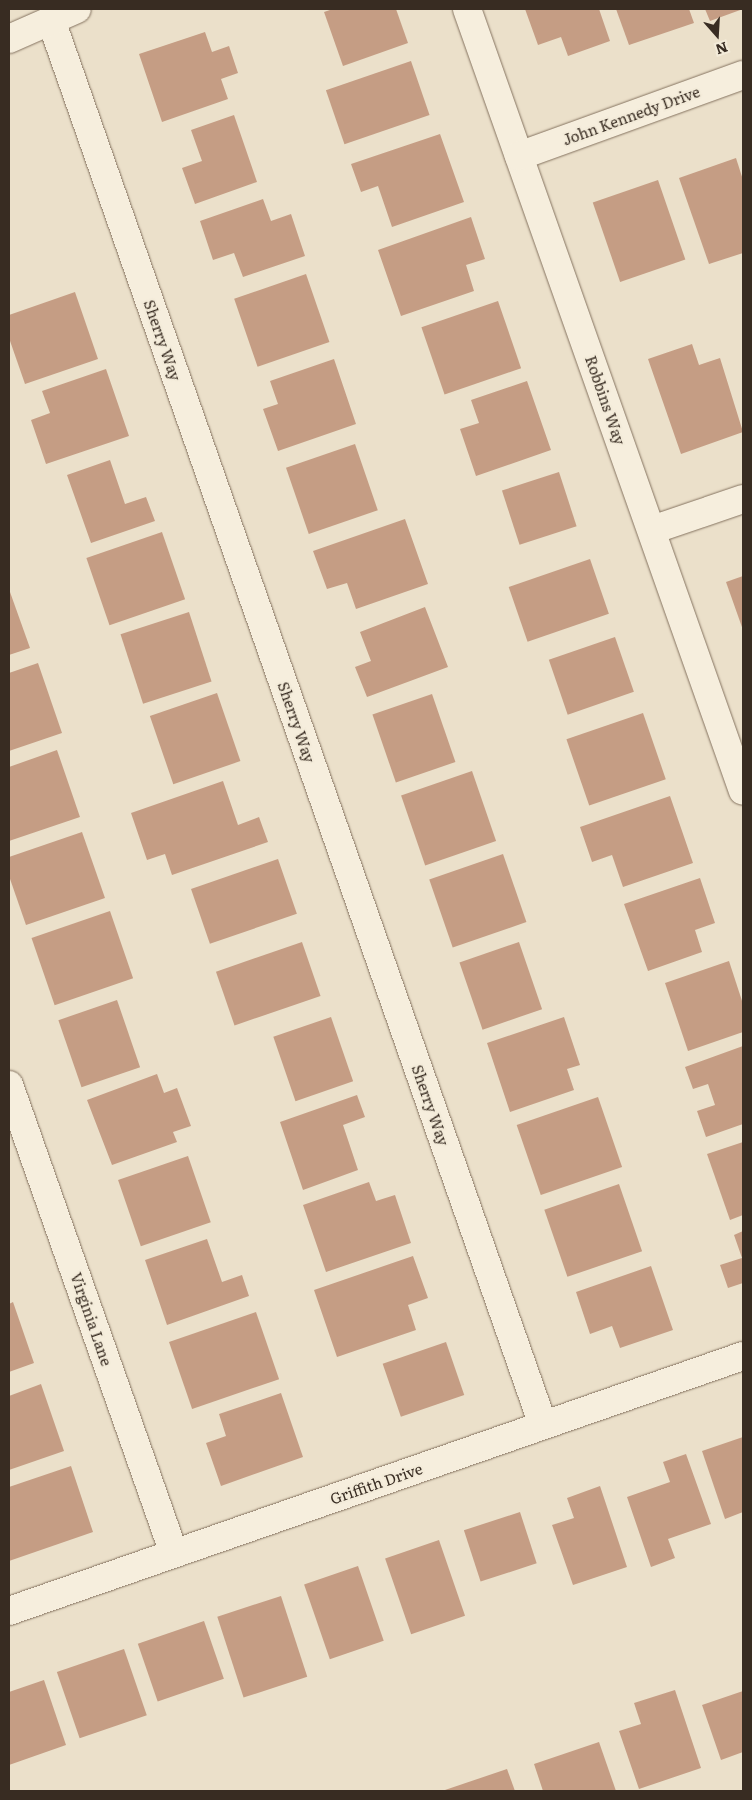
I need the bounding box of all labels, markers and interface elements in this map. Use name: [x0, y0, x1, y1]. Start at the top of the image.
north arrow: [692, 10, 742, 60]
text: N: [713, 38, 731, 61]
street label: John Kennedy Drive: [560, 82, 702, 148]
street label: Sherry Way: [141, 297, 185, 383]
street label: Robbins Way: [582, 353, 630, 447]
street label: Sherry Way: [275, 679, 319, 765]
street label: Sherry Way: [409, 1062, 453, 1148]
street label: Virginia Lane: [68, 1270, 116, 1368]
street label: Griffith Drive: [327, 1459, 425, 1507]

